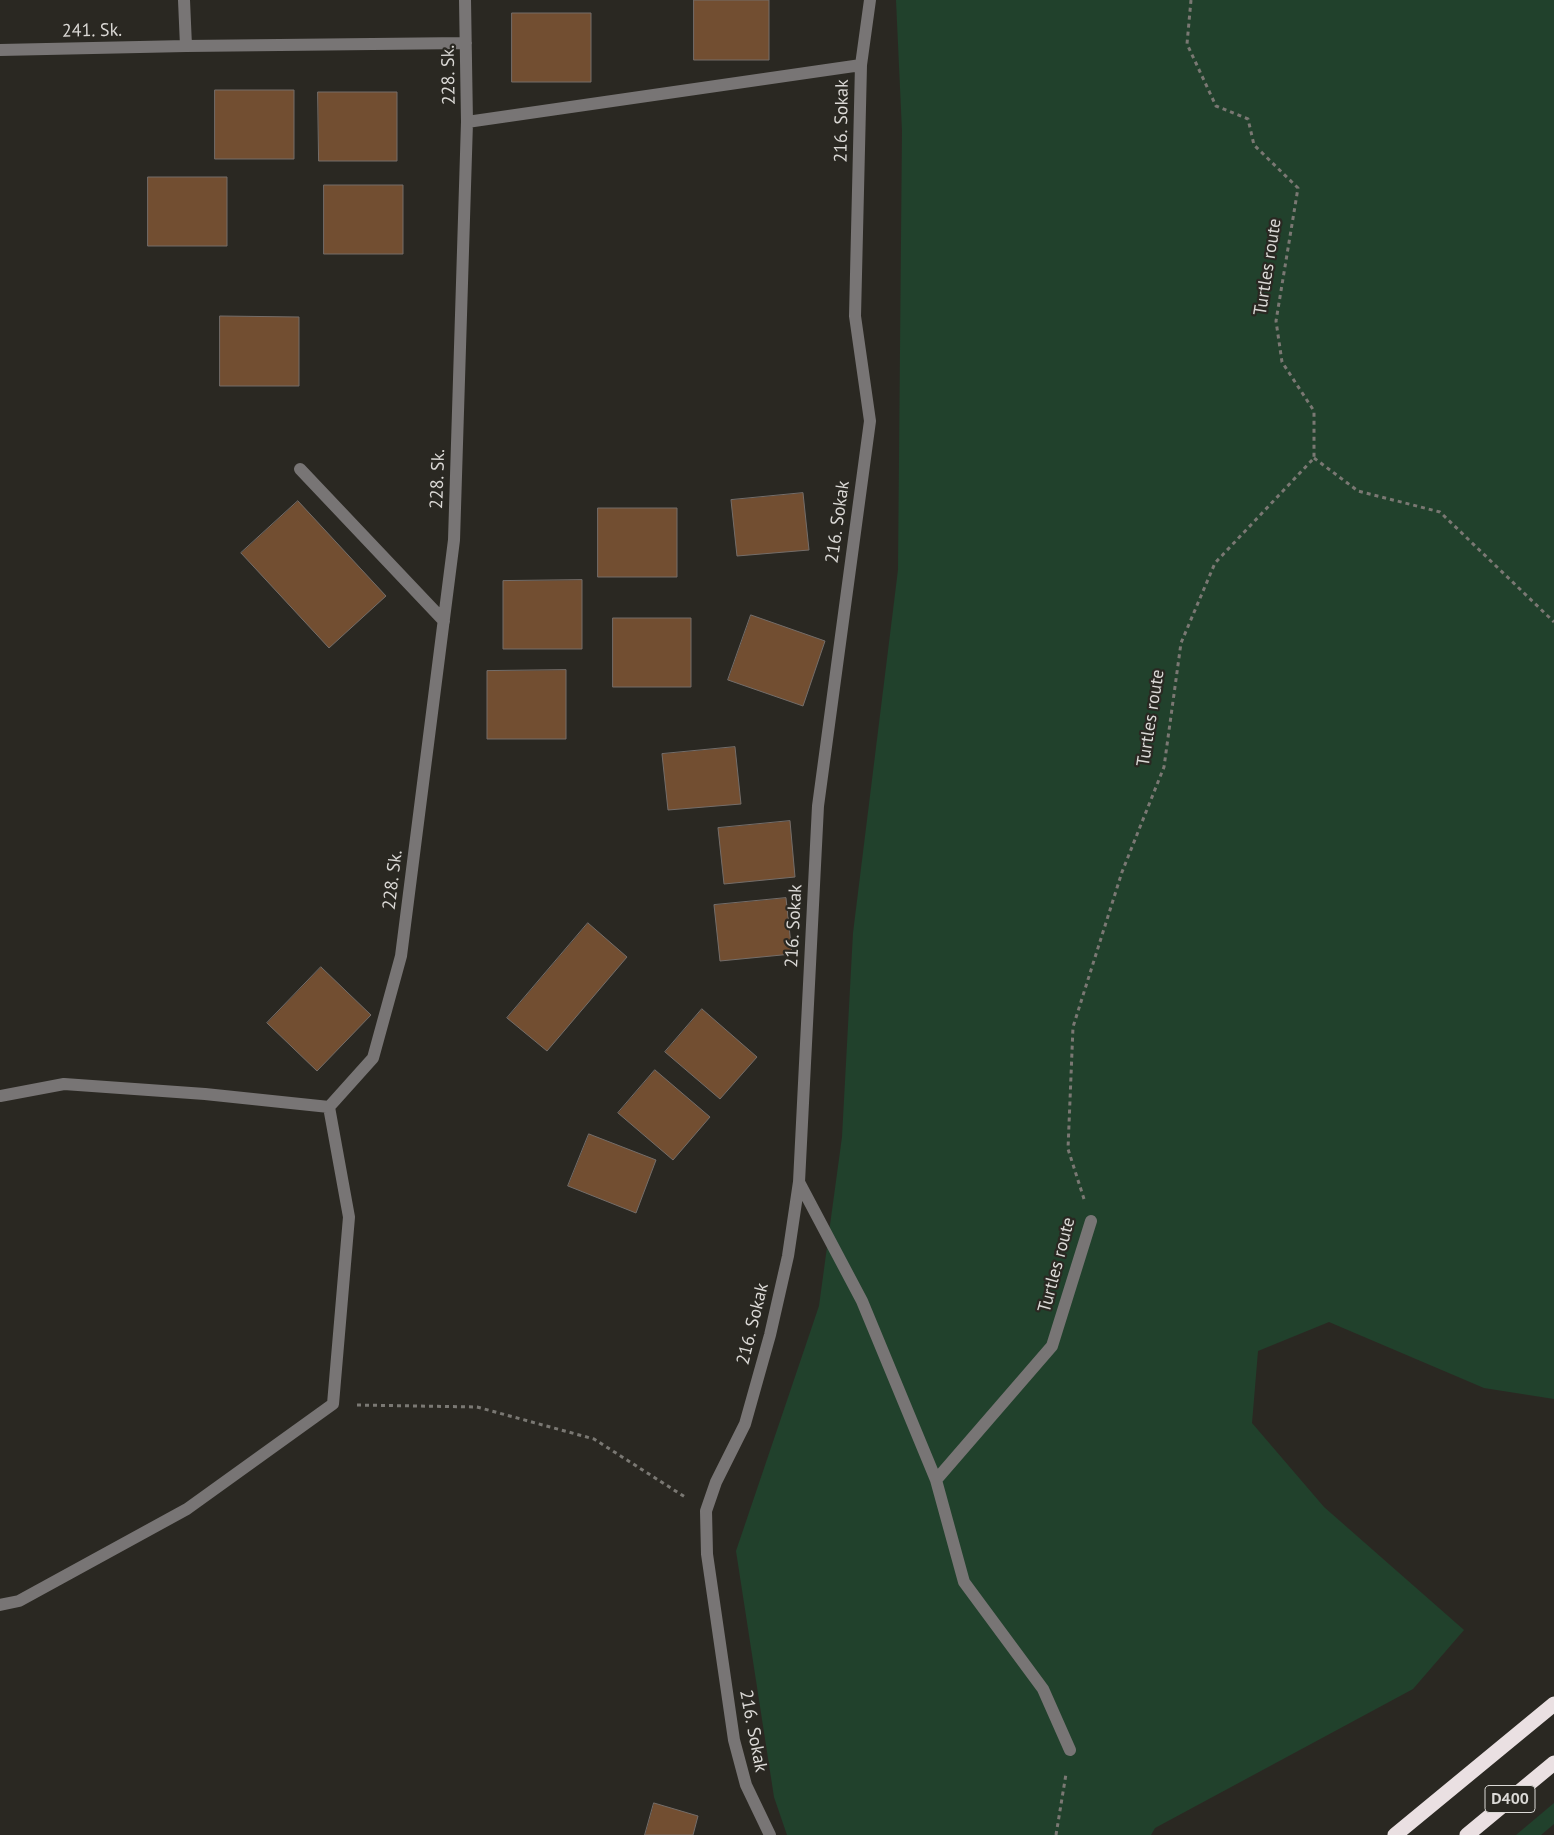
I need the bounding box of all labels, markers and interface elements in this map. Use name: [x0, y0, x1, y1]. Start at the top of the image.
street label: 241. Sk.: [62, 20, 122, 42]
street label: 228. Sk.: [438, 45, 460, 105]
street label: 216. Sokak: [830, 79, 854, 163]
street label: Turtles route: [1250, 217, 1286, 317]
street label: 228. Sk.: [426, 449, 450, 509]
street label: 216. Sokak: [821, 479, 855, 565]
street label: Turtles route: [1133, 668, 1169, 768]
street label: 228. Sk.: [379, 849, 407, 911]
street label: 216. Sokak: [781, 884, 807, 968]
street label: Turtles route: [1034, 1215, 1080, 1315]
street label: 216. Sokak: [732, 1281, 774, 1367]
street label: 216. Sokak: [734, 1688, 772, 1774]
road number: D400: [1485, 1786, 1535, 1812]

